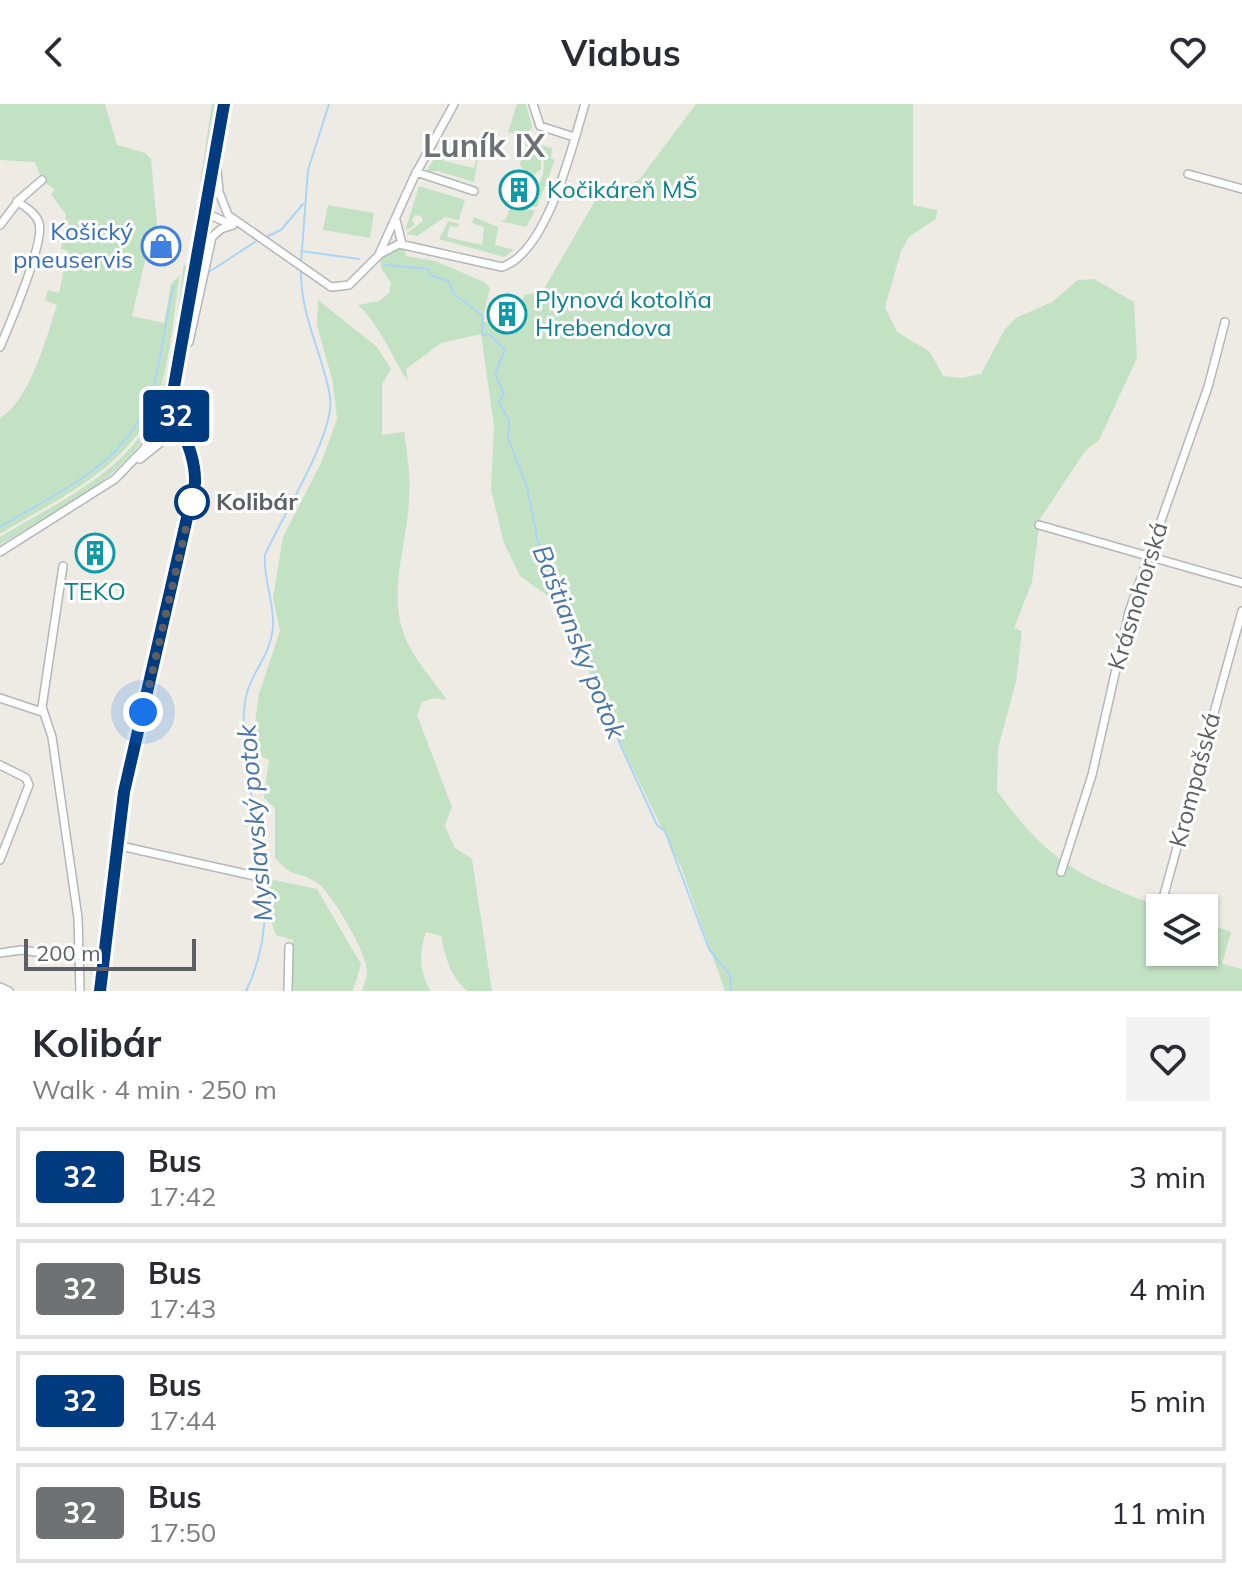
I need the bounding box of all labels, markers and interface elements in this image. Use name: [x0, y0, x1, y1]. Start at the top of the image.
icon: back: [32, 30, 76, 74]
text: Viabus: [561, 30, 681, 75]
icon: heart: [1166, 30, 1210, 74]
district label: Luník IX: [423, 125, 546, 165]
building icon: Kočikáreň MŠ: [498, 169, 540, 211]
place label: Kočikáreň MŠ: [547, 174, 697, 204]
place label: Košický pneuservis: [13, 216, 133, 274]
shop icon: Košický pneuservis: [140, 225, 182, 267]
place label: Plynová kotolňa Hrebendova: [535, 284, 712, 342]
building icon: Plynová kotolňa Hrebendova: [486, 293, 528, 335]
line badge: 32: [140, 390, 212, 442]
text: 32: [159, 398, 193, 433]
marker: Kolibár: [175, 485, 209, 519]
place label: Kolibár: [216, 486, 298, 516]
street label: Krásnohorská: [1100, 518, 1174, 673]
building icon: TEKO: [74, 532, 116, 574]
water label: Baštiansky potok: [526, 540, 634, 744]
place label: TEKO: [64, 576, 126, 606]
your location: [123, 692, 163, 732]
street label: Krompašská: [1162, 709, 1226, 850]
water label: Myslavský potok: [229, 722, 280, 923]
map controls: [1146, 894, 1218, 966]
button: layers: [1146, 894, 1218, 966]
scale bar: [24, 935, 196, 971]
text: 200 m: [36, 939, 101, 967]
button: heart: [1126, 1017, 1210, 1101]
text: Kolibár: [32, 1019, 161, 1067]
text: Walk · 4 min · 250 m: [32, 1073, 277, 1106]
text: Bus: [148, 1142, 202, 1180]
text: 3 min: [1129, 1158, 1206, 1196]
text: 32: [63, 1159, 97, 1194]
text: 17:42: [148, 1180, 216, 1213]
text: Bus: [148, 1254, 202, 1292]
text: 4 min: [1129, 1270, 1206, 1308]
text: 32: [63, 1271, 97, 1306]
text: 17:43: [148, 1292, 216, 1325]
text: Bus: [148, 1366, 202, 1404]
text: 5 min: [1129, 1382, 1206, 1420]
text: 32: [63, 1383, 97, 1418]
text: 17:44: [148, 1404, 216, 1437]
text: Bus: [148, 1478, 202, 1516]
text: 11 min: [1111, 1494, 1206, 1532]
text: 32: [63, 1495, 97, 1530]
text: 17:50: [148, 1516, 216, 1549]

